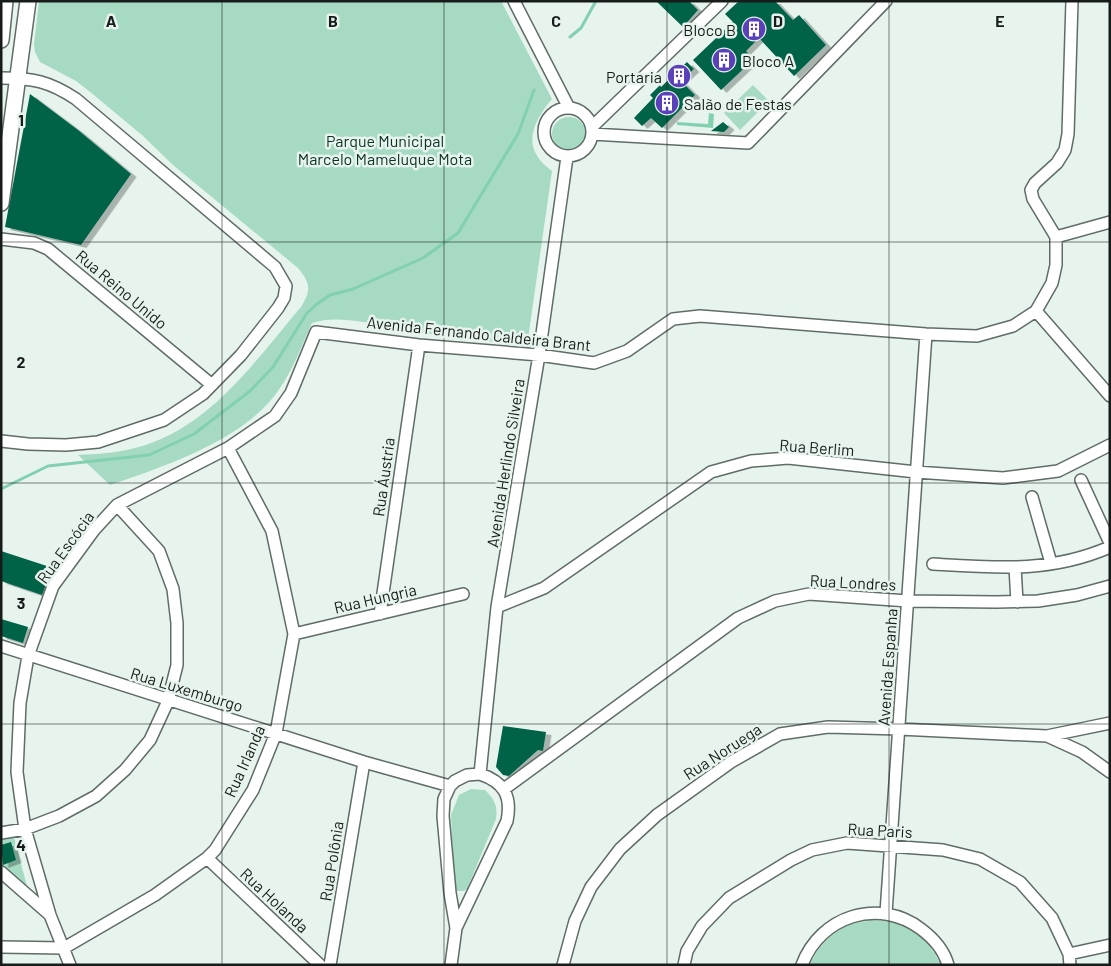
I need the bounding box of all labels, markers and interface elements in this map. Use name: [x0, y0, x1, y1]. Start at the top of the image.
text: A: [106, 11, 117, 30]
text: B: [328, 11, 338, 30]
text: C: [551, 11, 561, 30]
text: D: [773, 11, 783, 30]
text: E: [995, 11, 1005, 30]
building icon: Bloco B: [741, 16, 767, 42]
place label: Bloco B: [683, 20, 736, 39]
building icon: Bloco A: [711, 47, 737, 73]
place label: Bloco A: [742, 51, 795, 70]
building icon: Portaria: [666, 63, 692, 89]
place label: Portaria: [606, 67, 662, 86]
building icon: Salão de Festas: [654, 90, 680, 116]
place label: Salão de Festas: [684, 94, 792, 113]
text: 1: [18, 110, 24, 129]
park label: Parque Municipal Marcelo Mameluque Mota: [298, 131, 472, 168]
street label: Rua Reino Unido: [73, 245, 171, 333]
street label: Avenida Fernando Caldeira Brant: [366, 312, 592, 354]
text: 2: [17, 352, 26, 371]
street label: Avenida Herlindo Silveira: [482, 377, 528, 549]
street label: Rua Berlim: [779, 435, 855, 459]
street label: Rua Áustria: [368, 436, 398, 518]
street label: Rua Escócia: [32, 507, 98, 587]
street label: Rua Londres: [809, 570, 897, 594]
street label: Rua Hungria: [332, 579, 418, 617]
text: 3: [17, 593, 25, 612]
street label: Avenida Espanha: [873, 608, 901, 726]
street label: Rua Luxemburgo: [128, 663, 246, 715]
street label: Rua Noruega: [680, 719, 764, 783]
street label: Rua Irlanda: [220, 722, 268, 800]
street label: Rua Paris: [847, 819, 913, 841]
street label: Rua Polônia: [315, 820, 347, 902]
text: 4: [16, 835, 26, 854]
street label: Rua Holanda: [237, 864, 313, 936]

